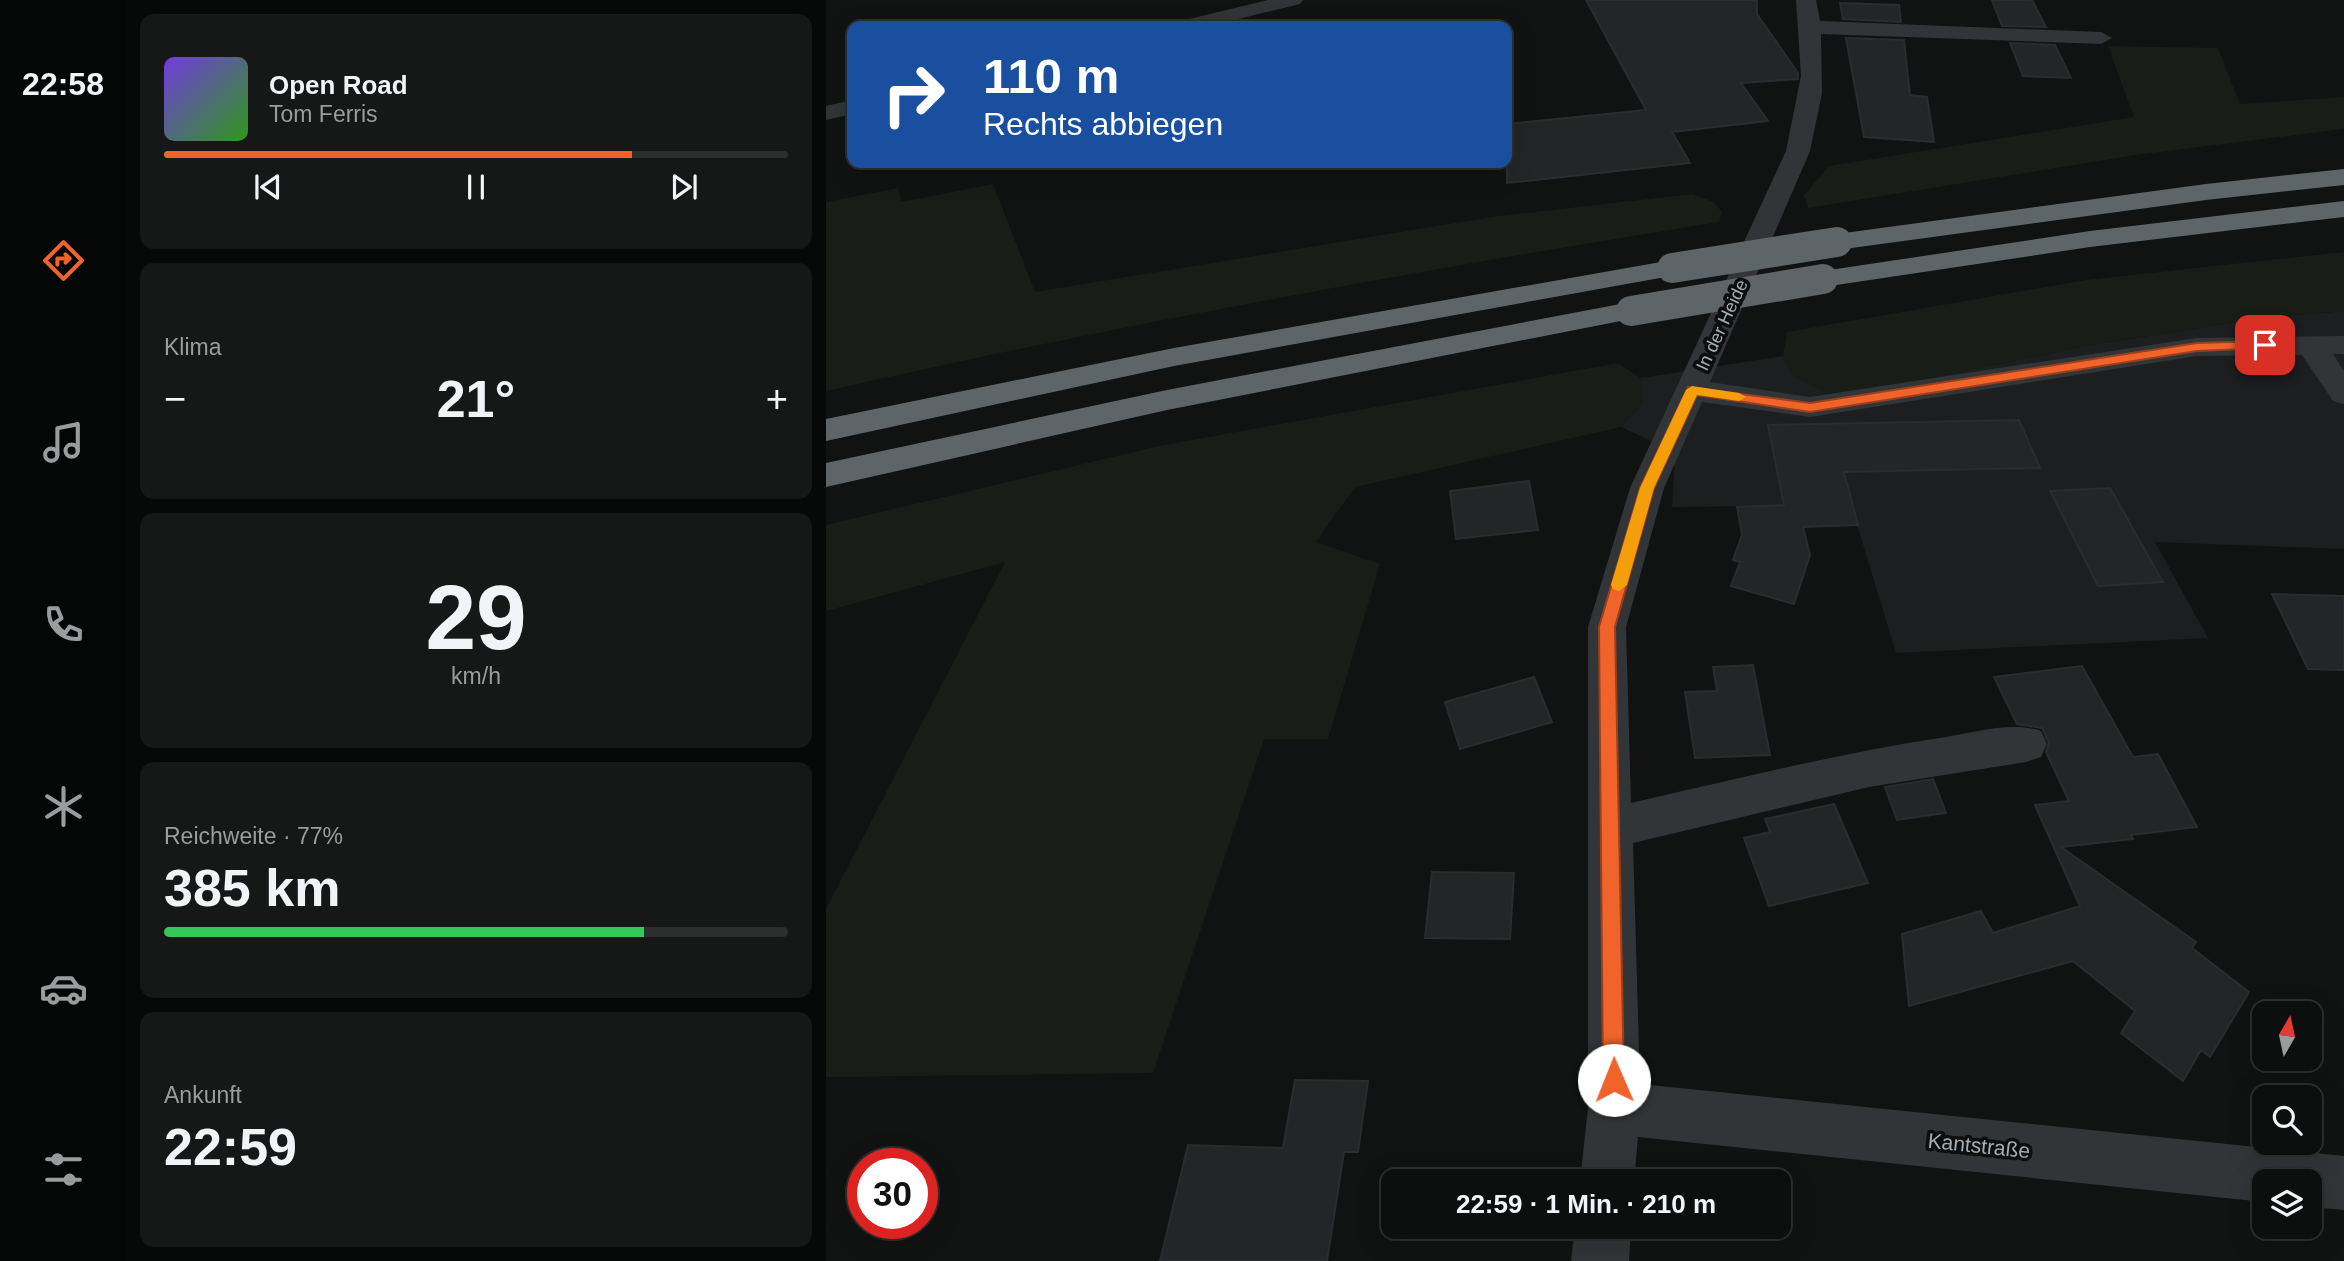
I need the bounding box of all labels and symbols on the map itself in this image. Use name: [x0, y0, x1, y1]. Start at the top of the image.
street label: In der Heide: [1692, 276, 1752, 374]
pin: [2235, 315, 2295, 375]
north arrow: [2252, 1001, 2322, 1071]
position arrow: [1577, 1043, 1651, 1117]
street label: Kantstraße: [1927, 1129, 2031, 1162]
speed limit sign: 30: [847, 1148, 938, 1239]

